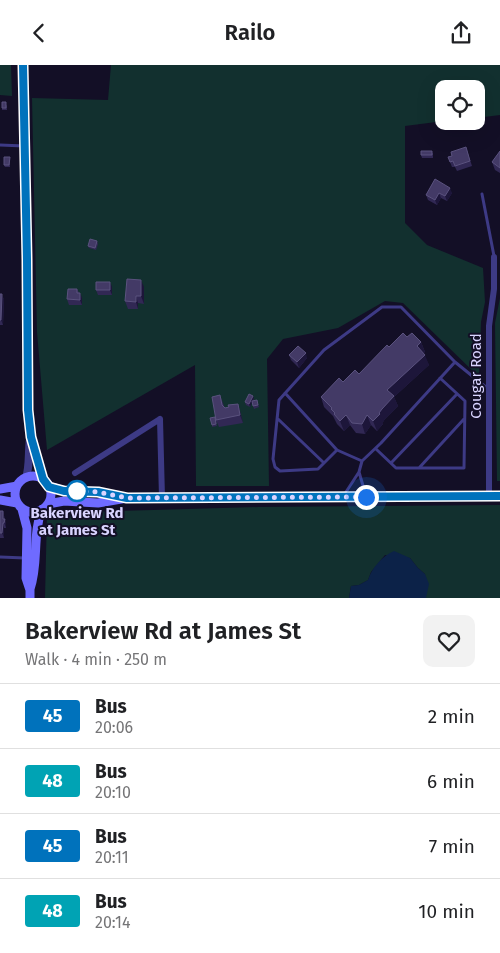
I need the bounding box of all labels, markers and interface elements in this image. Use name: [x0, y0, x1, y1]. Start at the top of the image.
icon: back: [25, 19, 53, 47]
text: Railo: [225, 19, 275, 46]
icon: share: [447, 19, 475, 47]
map controls: [435, 80, 485, 130]
button: locate: [435, 80, 485, 130]
street label: Cougar Road: [467, 333, 485, 419]
marker: Bakerview Rd at James St: [66, 480, 88, 502]
your location: [354, 485, 379, 510]
place label: Bakerview Rd at James St: [31, 504, 123, 539]
button: heart: [423, 615, 475, 667]
text: Bakerview Rd at James St: [25, 617, 301, 645]
text: Walk · 4 min · 250 m: [25, 650, 167, 669]
text: Bus: [95, 695, 127, 718]
text: 45: [43, 705, 62, 727]
text: 2 min: [428, 705, 475, 728]
text: 20:06: [95, 718, 133, 737]
text: Bus: [95, 760, 127, 783]
text: 48: [42, 770, 63, 792]
text: 6 min: [427, 770, 475, 793]
text: 20:10: [95, 783, 131, 802]
text: Bus: [95, 825, 127, 848]
text: 45: [43, 835, 62, 857]
text: 7 min: [429, 835, 475, 858]
text: 20:11: [95, 848, 129, 867]
text: Bus: [95, 890, 127, 913]
text: 48: [42, 900, 63, 922]
text: 10 min: [418, 900, 475, 923]
text: 20:14: [95, 913, 131, 932]

